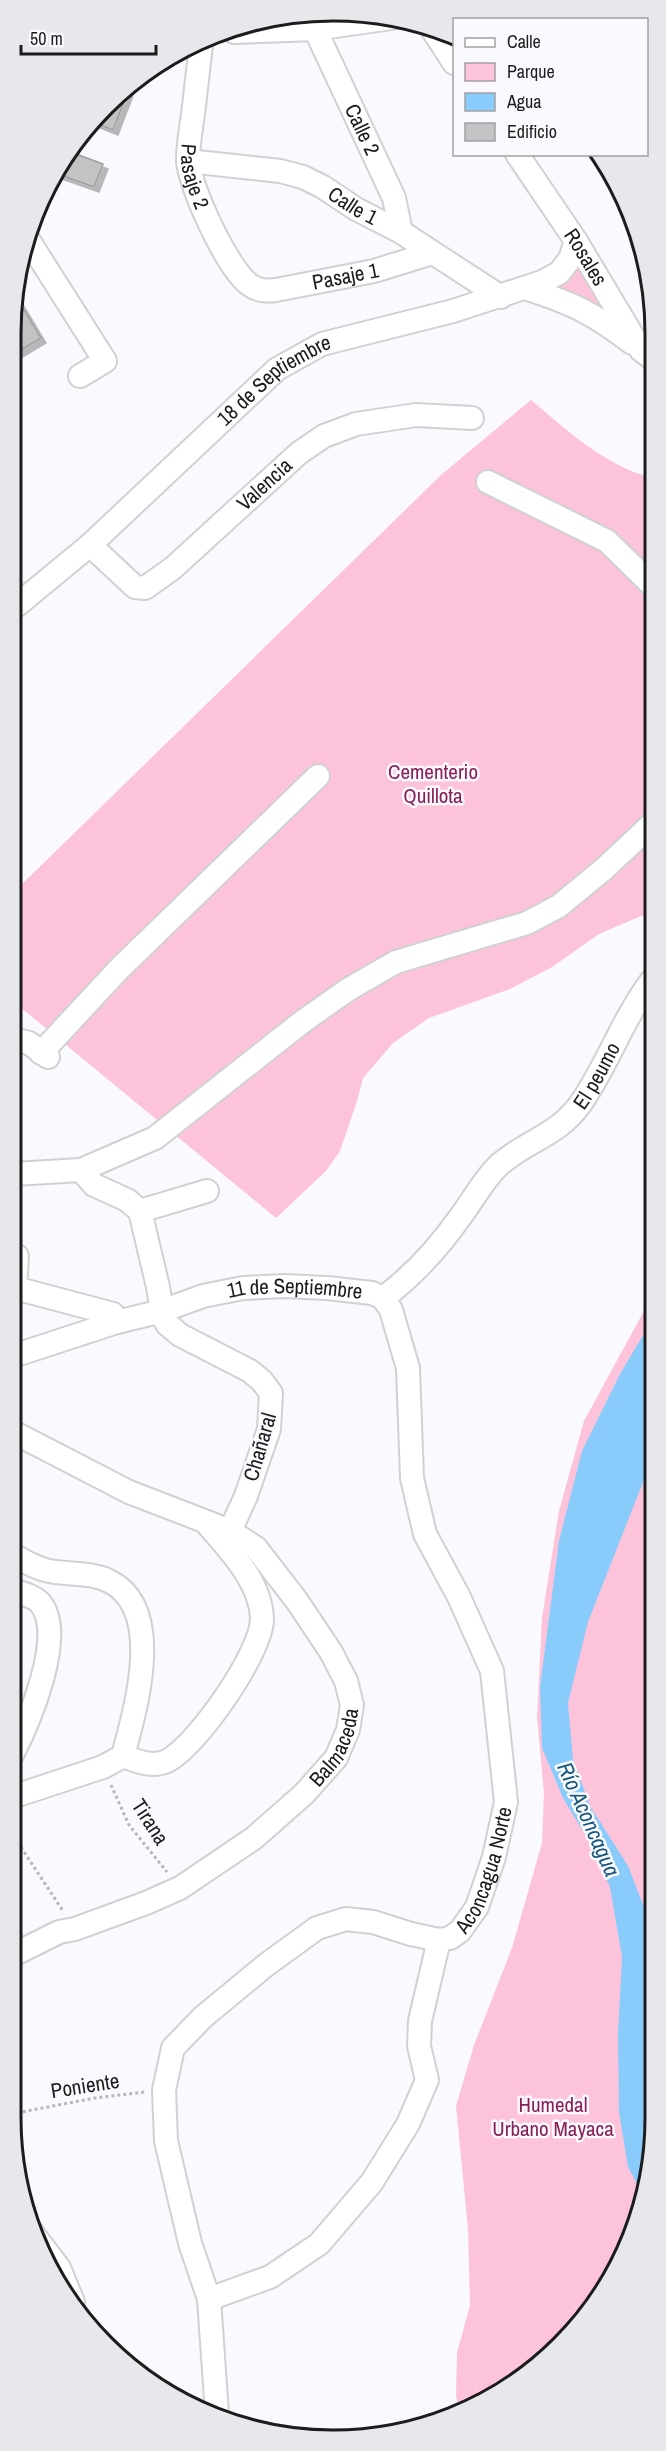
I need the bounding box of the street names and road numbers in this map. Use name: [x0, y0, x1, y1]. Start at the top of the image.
street label: Calle 2: [338, 99, 387, 160]
street label: Pasaje 2: [174, 143, 217, 214]
street label: Calle 1: [322, 179, 383, 232]
street label: Rosales: [558, 222, 614, 291]
street label: Pasaje 1: [310, 255, 381, 297]
street label: 18 de Septiembre: [211, 327, 333, 432]
street label: Valencia: [230, 451, 299, 517]
street label: El peumo: [566, 1037, 627, 1115]
street label: 11 de Septiembre: [224, 1271, 364, 1306]
street label: Chañaral: [236, 1409, 283, 1484]
street label: Balmaceda: [302, 1706, 365, 1793]
street label: Tirana: [125, 1793, 176, 1851]
street label: Aconcagua Norte: [447, 1804, 519, 1940]
street label: Poniente: [49, 2066, 121, 2105]

